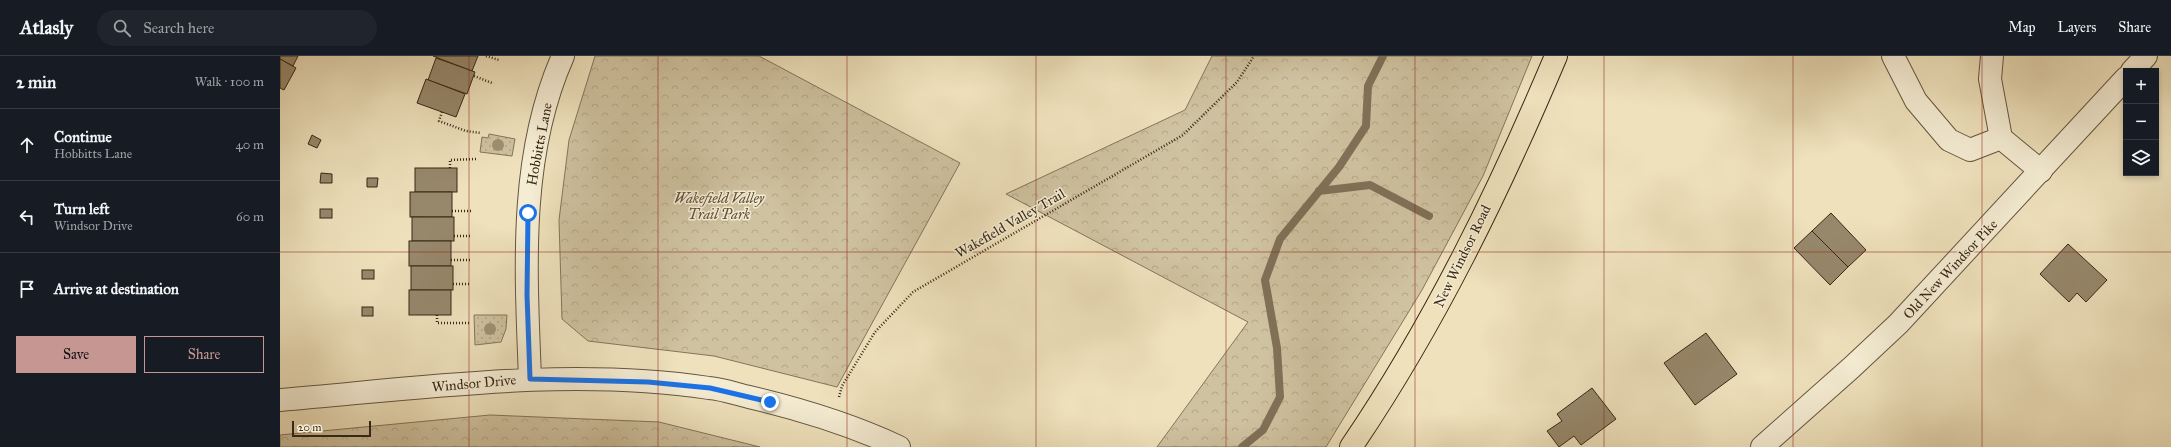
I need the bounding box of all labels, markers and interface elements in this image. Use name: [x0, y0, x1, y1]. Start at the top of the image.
search box: [97, 10, 377, 46]
text: Atlasly: [20, 16, 73, 39]
icon: search: [111, 17, 133, 39]
text: Search here: [143, 19, 214, 37]
text: Map: [2008, 19, 2036, 36]
text: Layers: [2058, 19, 2096, 36]
text: Share: [2118, 19, 2151, 36]
map controls: [2123, 68, 2159, 176]
button: +: [2123, 68, 2159, 104]
text: 2 min: [16, 72, 56, 93]
text: Walk · 100 m: [195, 74, 264, 90]
street label: Hobbitts Lane: [523, 101, 556, 187]
button: −: [2123, 104, 2159, 140]
text: Continue: [54, 128, 112, 146]
icon: ahead: [16, 134, 38, 156]
text: 40 m: [235, 137, 264, 153]
button: layers: [2123, 140, 2159, 176]
text: Hobbitts Lane: [54, 146, 132, 162]
street label: Wakefield Valley Trail: [952, 185, 1068, 262]
park label: Wakefield Valley Trail Park: [674, 190, 765, 223]
text: Turn left: [54, 200, 110, 218]
street label: New Windsor Road: [1430, 202, 1495, 310]
route start: [519, 204, 537, 222]
icon: left: [16, 206, 38, 228]
text: 60 m: [236, 209, 264, 225]
street label: Old New Windsor Pike: [1900, 216, 2001, 323]
text: Windsor Drive: [54, 218, 133, 234]
icon: arrive: [16, 278, 38, 300]
text: Arrive at destination: [54, 280, 179, 298]
button: Save: [16, 336, 136, 373]
button: Share: [144, 336, 264, 373]
street label: Windsor Drive: [431, 371, 517, 396]
route end: [761, 393, 779, 411]
scale bar: [292, 419, 371, 438]
text: 20 m: [298, 421, 321, 434]

